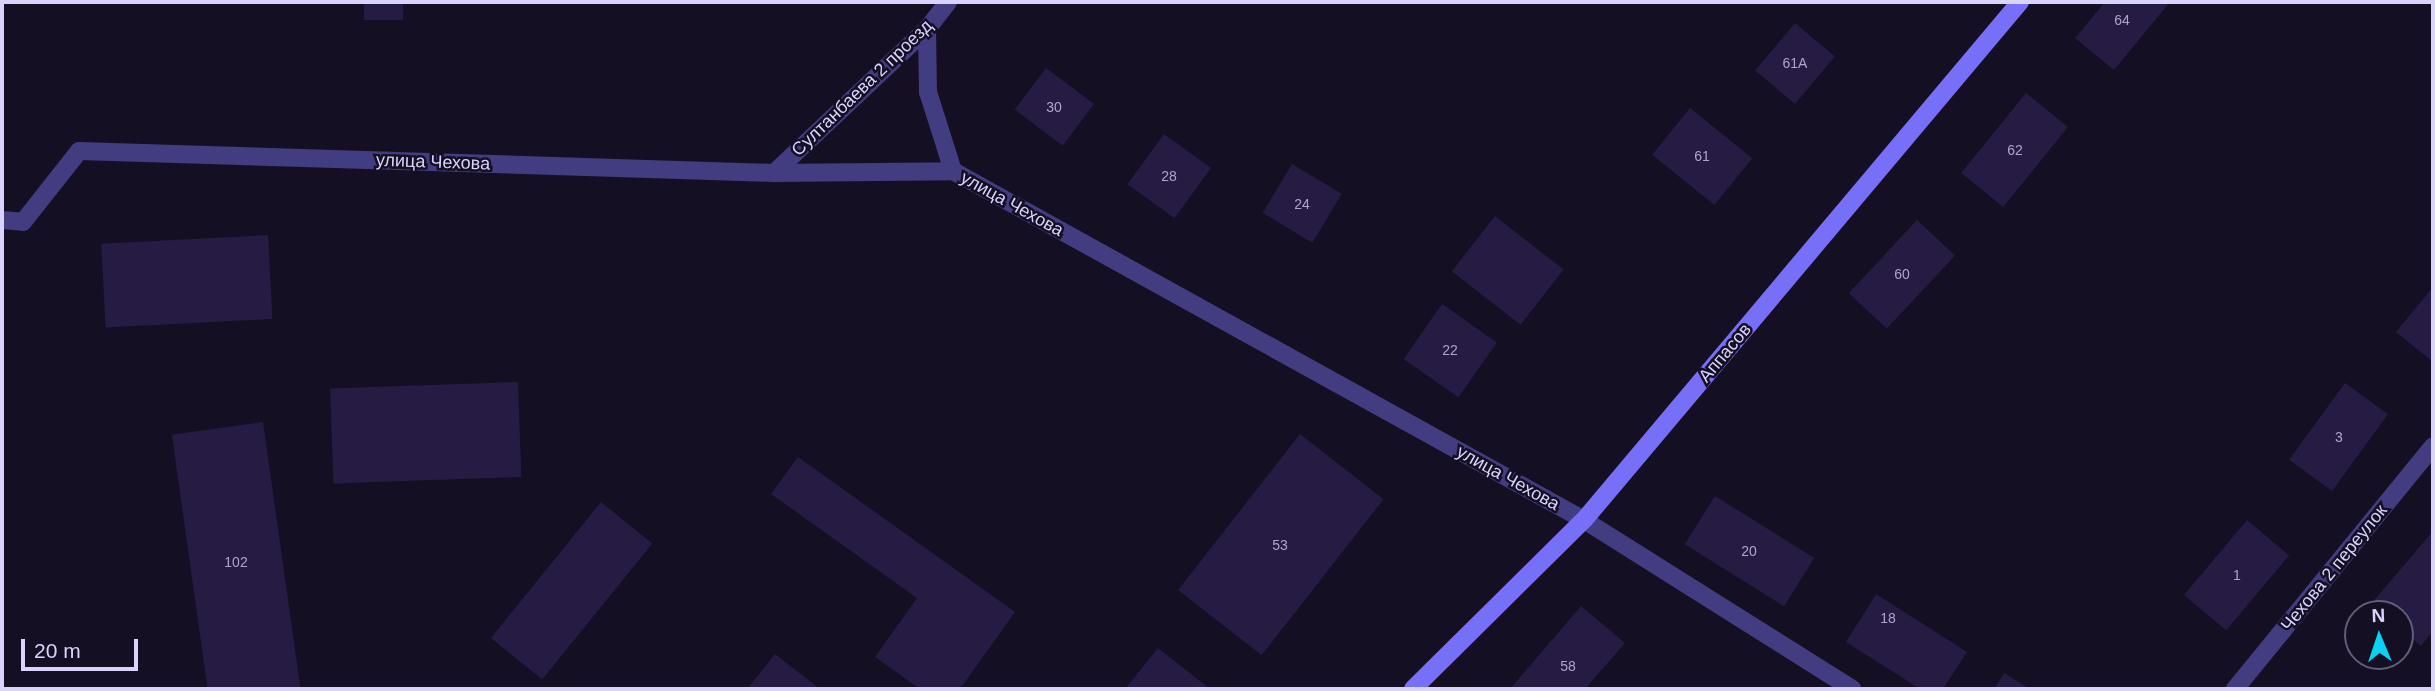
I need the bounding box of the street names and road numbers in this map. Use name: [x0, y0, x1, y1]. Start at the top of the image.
street label: Султанбаева 2 проезд: [787, 15, 937, 161]
street label: улица Чехова: [376, 149, 490, 175]
street label: улица Чехова: [957, 167, 1067, 241]
street label: Аппасов: [1694, 319, 1756, 387]
street label: улица Чехова: [1453, 441, 1563, 515]
street label: Чехова 2 переулок: [2276, 500, 2392, 636]

